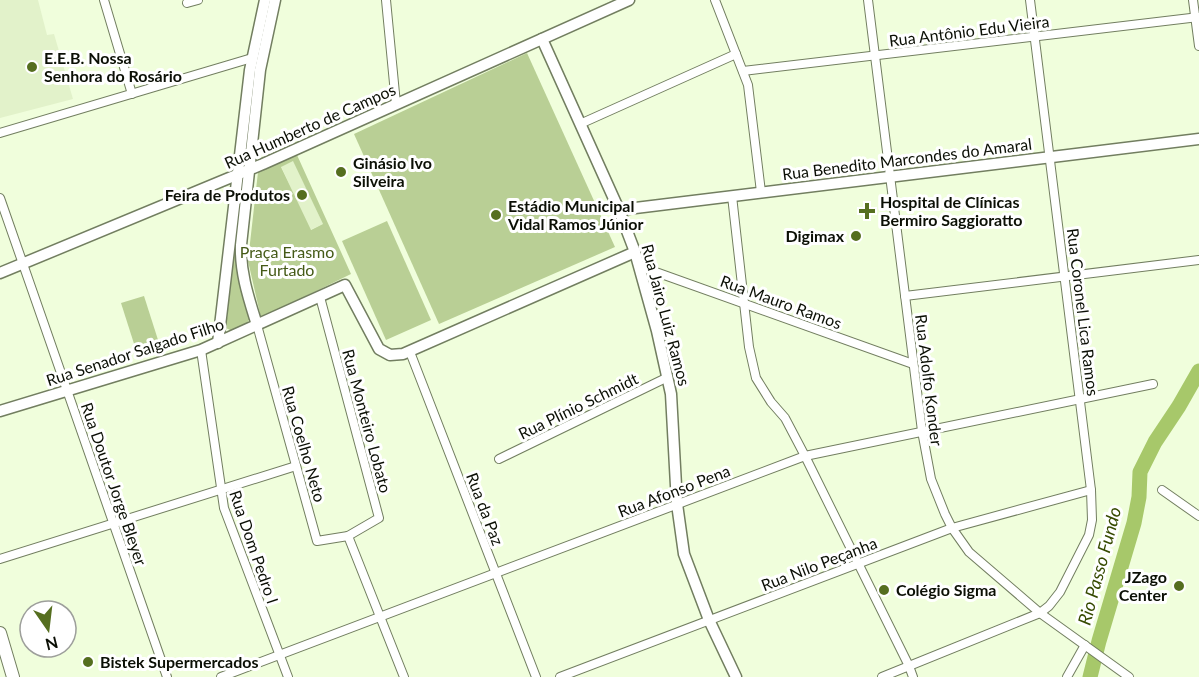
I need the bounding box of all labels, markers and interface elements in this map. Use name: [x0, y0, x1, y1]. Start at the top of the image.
street label: Rua Antônio Edu Vieira: [888, 11, 1050, 50]
place label: E.E.B. Nossa Senhora do Rosário: [44, 48, 182, 85]
marker: E.E.B. Nossa Senhora do Rosário: [25, 60, 39, 74]
street label: Rua Humberto de Campos: [221, 79, 398, 172]
street label: Rua Benedito Marcondes do Amaral: [781, 134, 1033, 183]
place label: Ginásio Ivo Silveira: [353, 153, 432, 190]
marker: Ginásio Ivo Silveira: [334, 165, 348, 179]
place label: Feira de Produtos: [165, 185, 290, 204]
marker: Feira de Produtos: [295, 188, 309, 202]
place label: Hospital de Clínicas Bermiro Saggioratto: [880, 192, 1022, 229]
place label: Estádio Municipal Vidal Ramos Júnior: [507, 196, 644, 233]
marker: Hospital de Clínicas Bermiro Saggioratto: [858, 202, 876, 220]
marker: Estádio Municipal Vidal Ramos Júnior: [489, 208, 503, 222]
place label: Digimax: [786, 226, 845, 245]
street label: Rua Coronel Lica Ramos: [1064, 227, 1103, 397]
marker: Digimax: [849, 229, 863, 243]
park label: Praça Erasmo Furtado: [240, 242, 334, 279]
street label: Rua Jairo Luiz Ramos: [638, 242, 695, 388]
street label: Rua Mauro Ramos: [718, 271, 845, 332]
street label: Rua Adolfo Konder: [912, 313, 947, 447]
street label: Rua Senador Salgado Filho: [44, 314, 226, 389]
street label: Rua Monteiro Lobato: [339, 347, 396, 495]
street label: Rua Plínio Schmidt: [515, 368, 641, 443]
street label: Rua Coelho Neto: [279, 384, 330, 504]
street label: Rua Doutor Jorge Bleyer: [78, 400, 151, 568]
street label: Rua Afonso Pena: [615, 460, 733, 521]
street label: Rua da Paz: [463, 470, 508, 548]
street label: Rua Dom Pedro I: [226, 488, 283, 606]
water label: Rio Passo Fundo: [1073, 504, 1125, 627]
street label: Rua Nilo Peçanha: [758, 533, 879, 594]
place label: JZago Center: [1119, 567, 1167, 604]
marker: JZago Center: [1172, 579, 1186, 593]
place label: Colégio Sigma: [896, 580, 997, 599]
marker: Colégio Sigma: [877, 583, 891, 597]
north arrow: [18, 599, 78, 659]
text: N: [43, 633, 60, 655]
place label: Bistek Supermercados: [100, 652, 258, 671]
marker: Bistek Supermercados: [81, 655, 95, 669]

